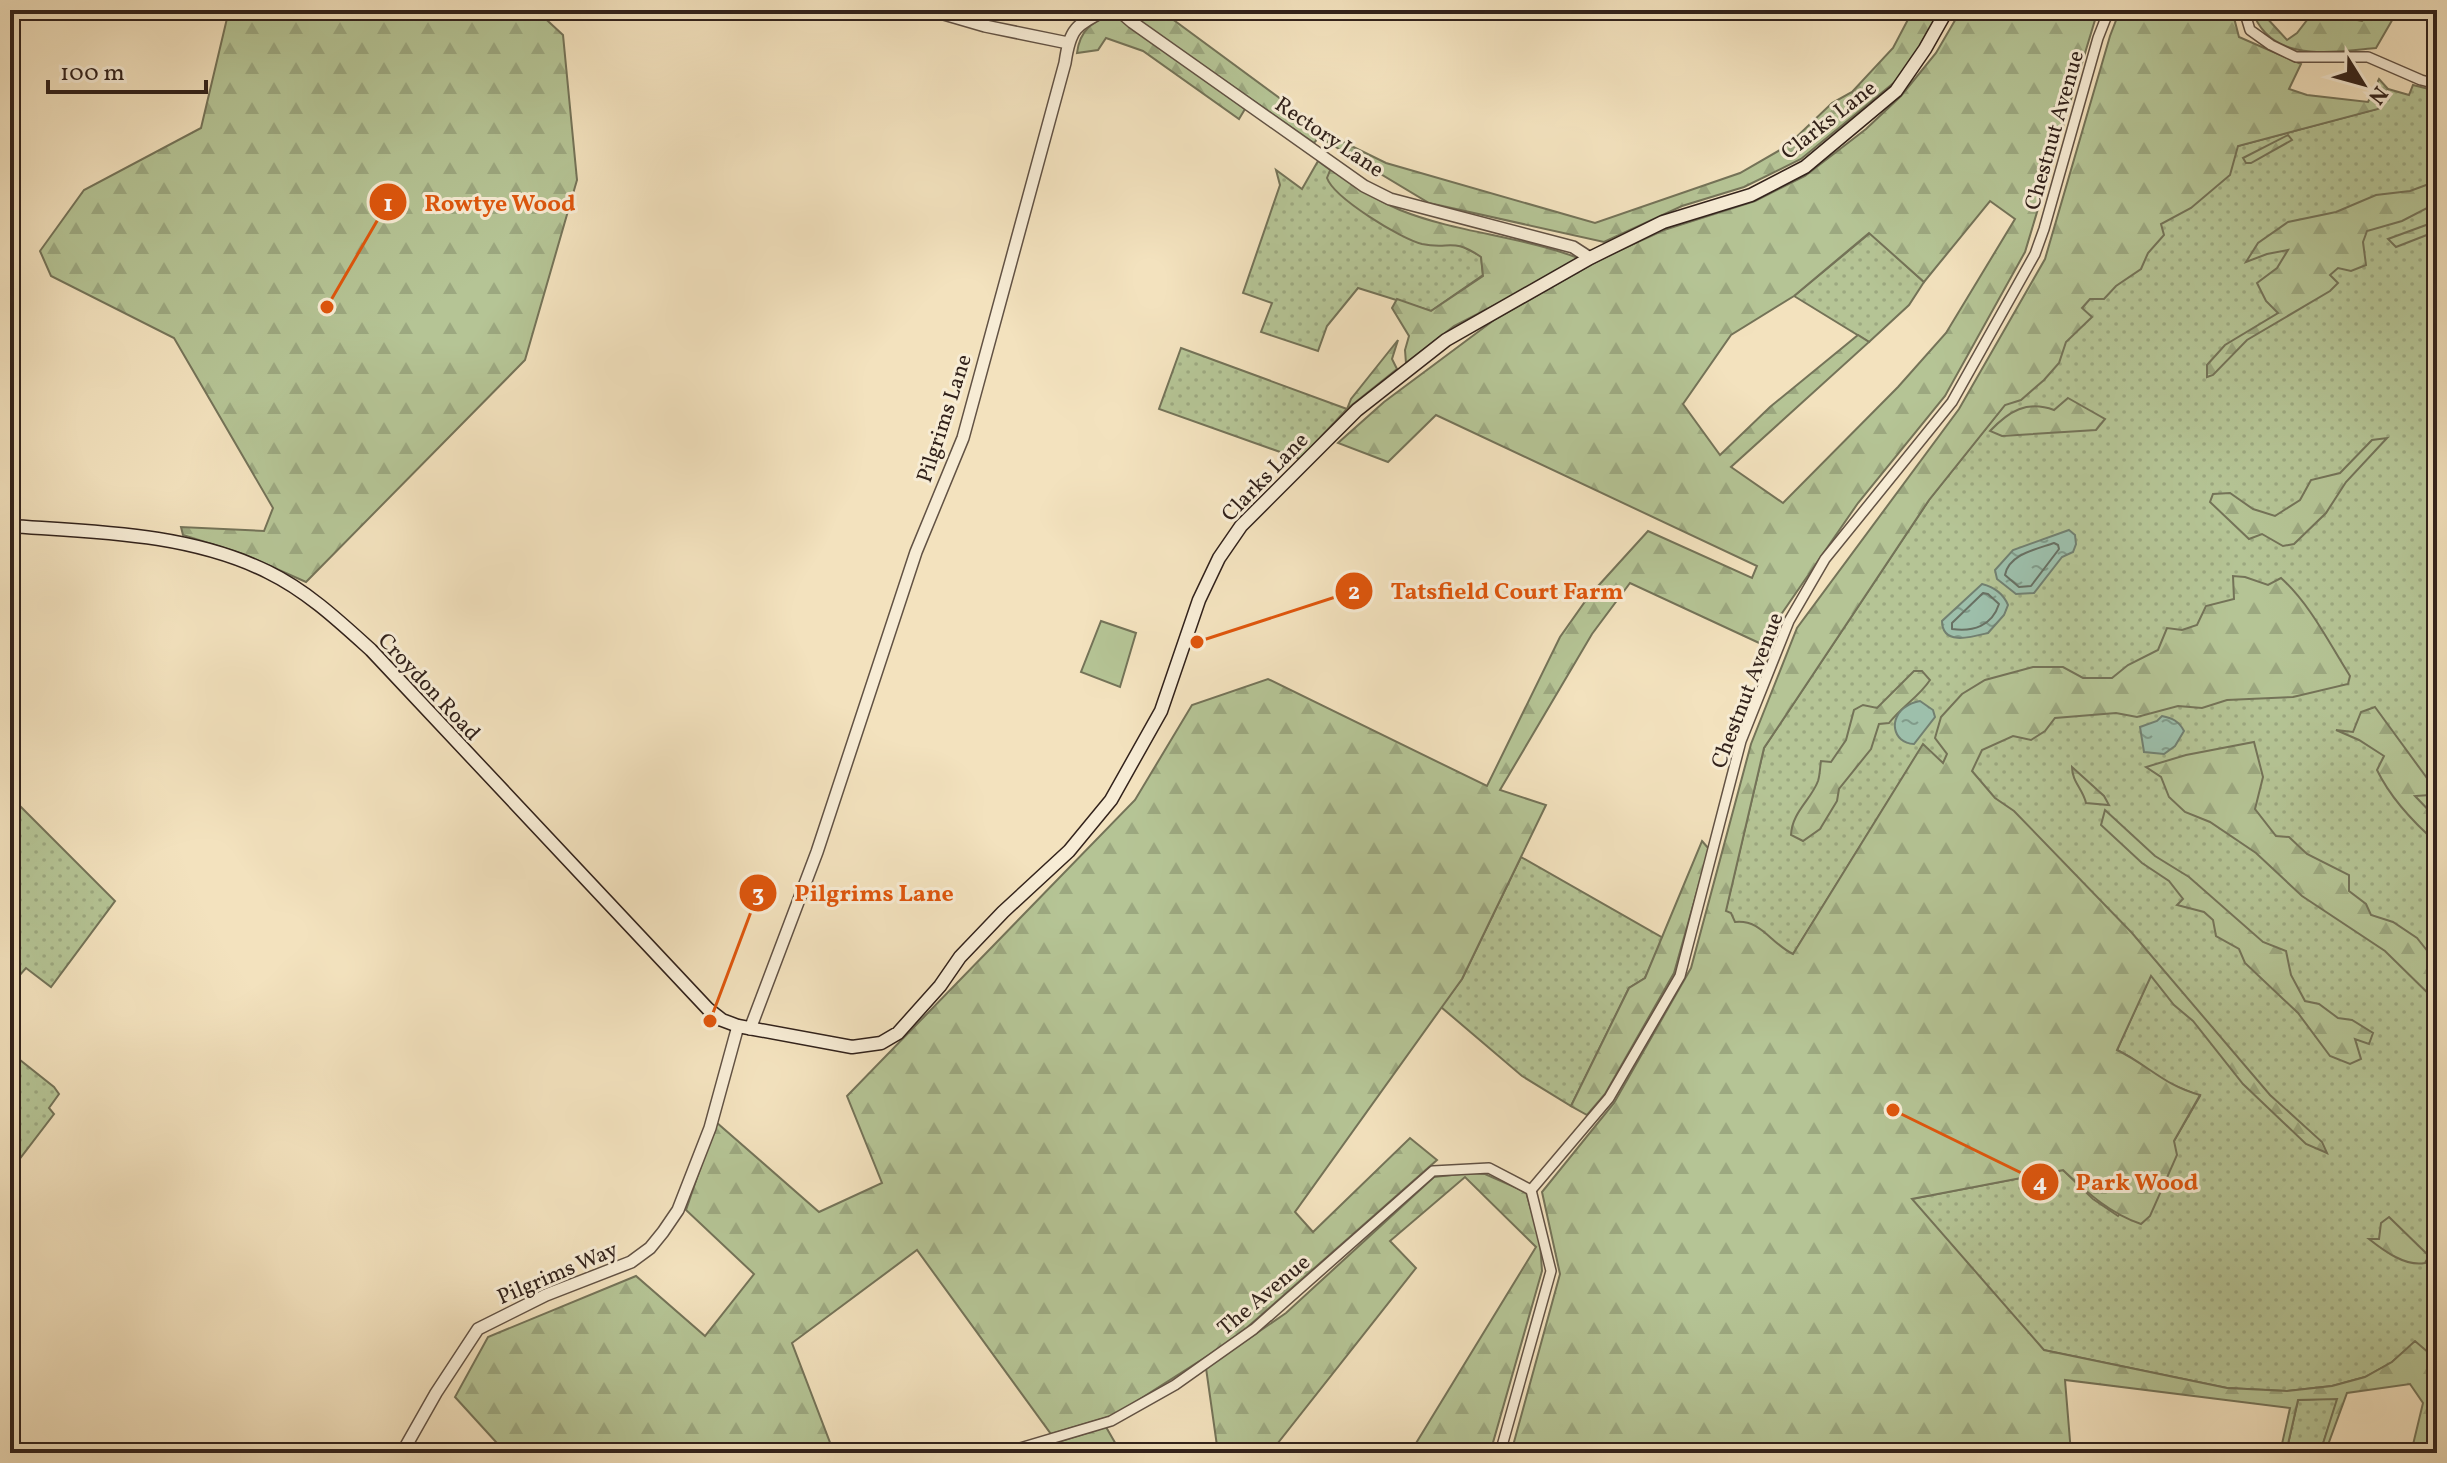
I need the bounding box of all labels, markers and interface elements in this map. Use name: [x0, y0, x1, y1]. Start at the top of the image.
scale bar: [48, 44, 206, 94]
north arrow: [2323, 44, 2403, 124]
street label: Chestnut Avenue: [2018, 47, 2093, 214]
text: 100 m: [60, 57, 125, 91]
street label: Clarks Lane: [1775, 74, 1884, 168]
text: N: [2360, 79, 2394, 110]
street label: Rectory Lane: [1268, 90, 1389, 186]
callout: Rowtye Wood: [368, 178, 592, 226]
text: 1: [383, 188, 393, 222]
text: Rowtye Wood: [424, 188, 576, 222]
street label: Pilgrims Lane: [910, 351, 981, 487]
street label: Clarks Lane: [1215, 426, 1316, 529]
callout: Tatsfield Court Farm: [1334, 567, 1639, 615]
text: 2: [1348, 576, 1360, 610]
text: Tatsfield Court Farm: [1390, 576, 1624, 610]
street label: Chestnut Avenue: [1704, 608, 1792, 773]
street label: Croydon Road: [370, 627, 487, 749]
callout: Pilgrims Lane: [738, 869, 970, 917]
text: 3: [752, 878, 764, 912]
text: Pilgrims Lane: [794, 878, 954, 912]
callout: Park Wood: [2020, 1158, 2215, 1206]
text: 4: [2033, 1167, 2047, 1201]
text: Park Wood: [2076, 1167, 2199, 1201]
street label: Pilgrims Way: [493, 1235, 623, 1314]
street label: The Avenue: [1212, 1248, 1318, 1344]

